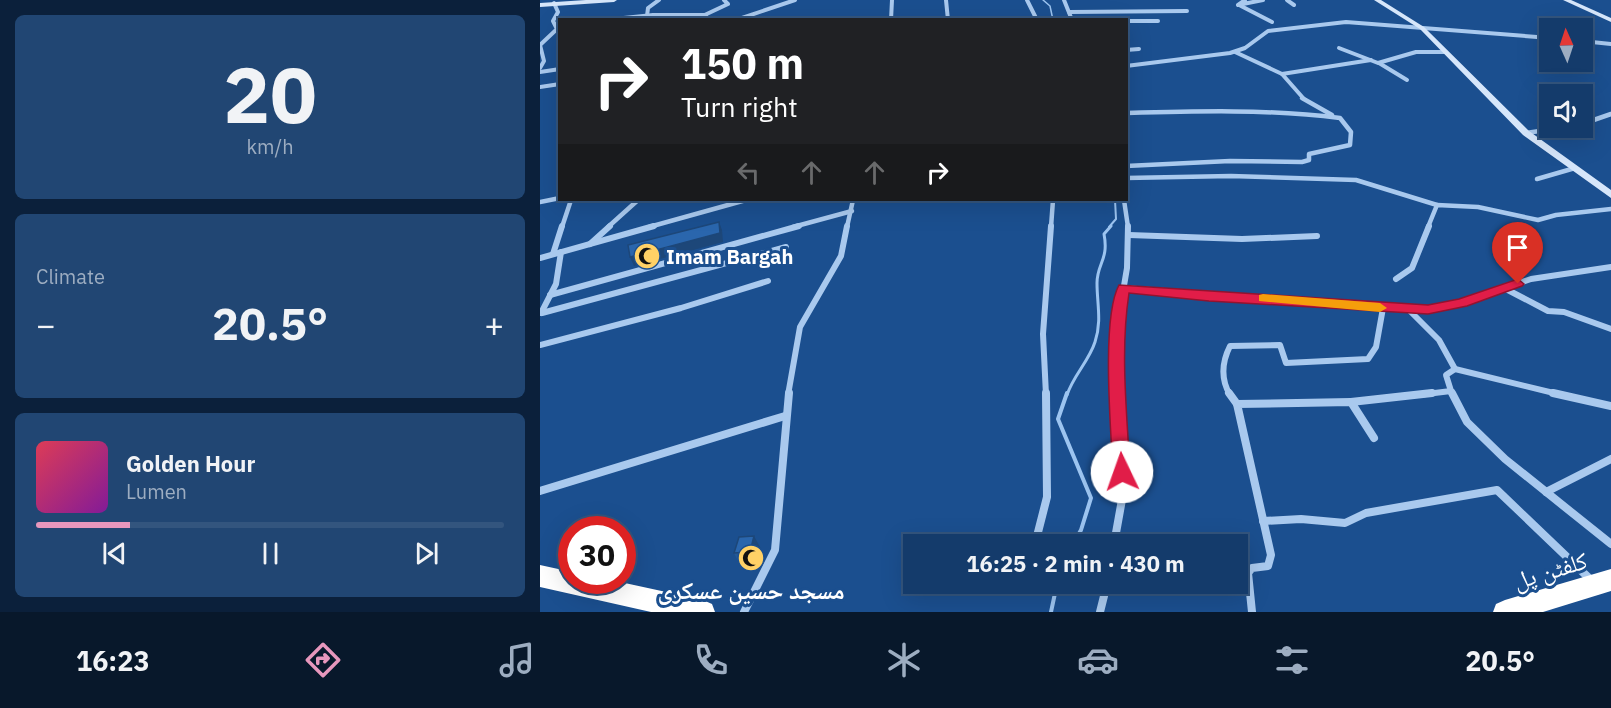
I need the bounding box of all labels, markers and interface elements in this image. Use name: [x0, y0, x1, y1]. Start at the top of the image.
north arrow: [1539, 18, 1593, 72]
map controls: [1539, 18, 1593, 138]
text: 150 m: [681, 36, 804, 91]
icon: right: [582, 42, 660, 120]
text: 20: [223, 43, 317, 144]
button: sound: [1539, 84, 1593, 138]
text: Turn right: [681, 89, 798, 124]
text: km/h: [246, 133, 294, 160]
icon: left: [732, 156, 765, 189]
icon: ahead: [795, 156, 828, 189]
icon: ahead: [858, 156, 891, 189]
icon: right: [921, 156, 954, 189]
pin: [1492, 222, 1543, 284]
icon: arrive: [1501, 231, 1534, 264]
mosque icon: Imam Bargah: [632, 241, 662, 271]
place label: Imam Bargah: [666, 243, 793, 270]
text: Climate: [36, 263, 105, 290]
text: 20.5°: [212, 294, 328, 352]
text: −: [36, 303, 56, 346]
text: +: [484, 303, 504, 346]
position arrow: [1090, 440, 1154, 504]
text: Golden Hour: [126, 449, 255, 478]
text: Lumen: [126, 478, 187, 505]
speed limit sign: 30: [558, 516, 636, 594]
icon: previous: [98, 537, 131, 570]
icon: pause: [254, 537, 287, 570]
icon: next: [410, 537, 443, 570]
mosque icon: مسجد حسین عسکری: [736, 543, 766, 573]
street label: کلفٹن پل: [1509, 544, 1591, 596]
text: 16:25 · 2 min · 430 m: [966, 549, 1185, 578]
place label: مسجد حسین عسکری: [657, 574, 845, 606]
icon: directions: [302, 639, 344, 681]
icon: music: [496, 639, 538, 681]
icon: phone: [690, 639, 732, 681]
icon: climate: [883, 639, 925, 681]
icon: car: [1077, 639, 1119, 681]
icon: filters: [1271, 639, 1313, 681]
text: 16:23: [76, 643, 150, 678]
text: 20.5°: [1465, 643, 1535, 678]

